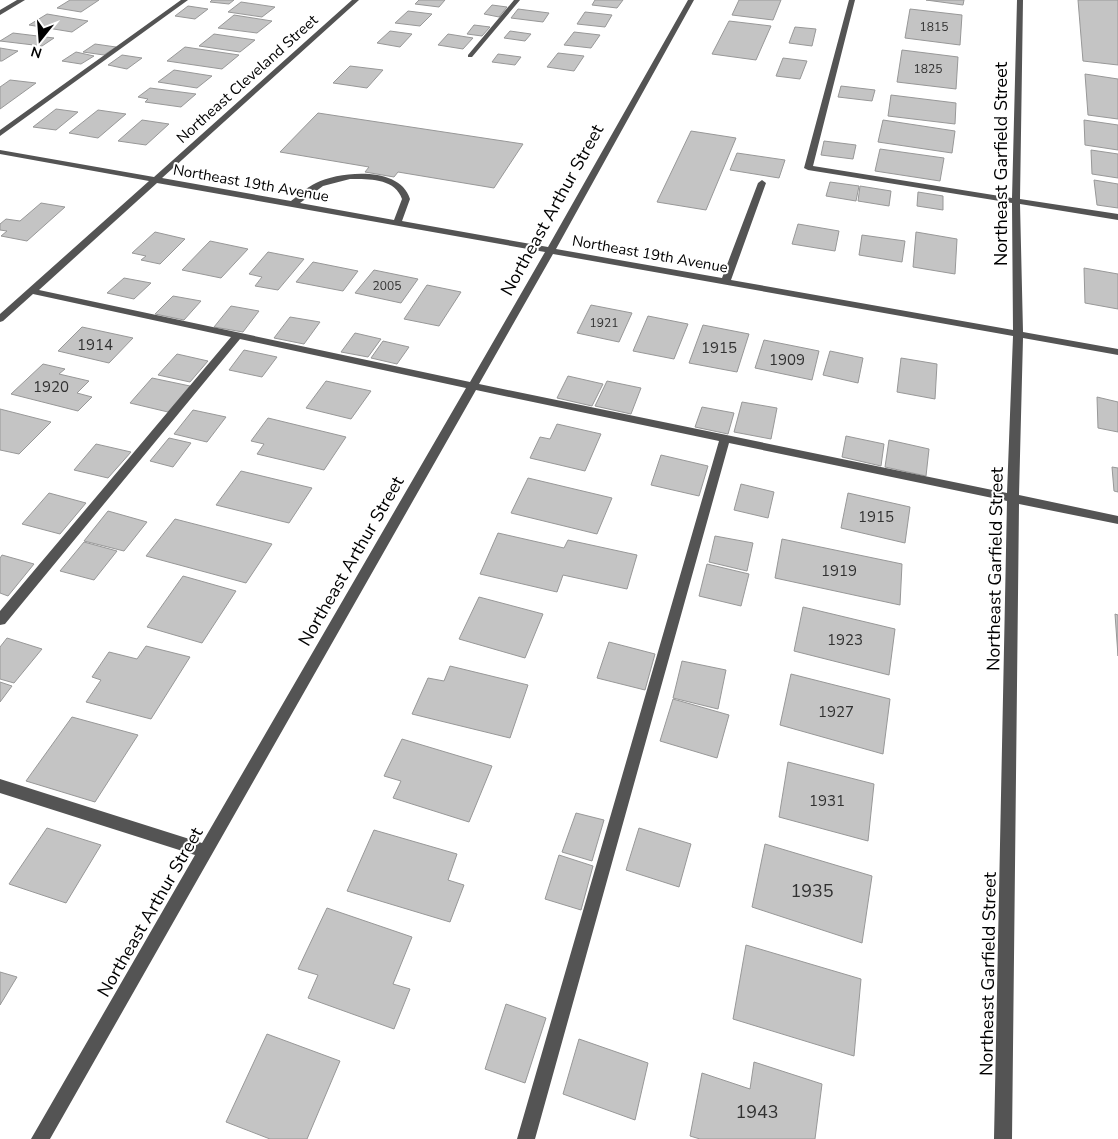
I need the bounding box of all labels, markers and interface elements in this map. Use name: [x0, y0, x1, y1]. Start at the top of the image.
street label: Northeast Cleveland Street: [172, 10, 322, 148]
north arrow: [15, 15, 65, 65]
house number: 1815: [920, 19, 948, 35]
text: N: [29, 41, 44, 63]
house number: 1825: [914, 61, 942, 77]
street label: Northeast Garfield Street: [989, 61, 1013, 266]
street label: Northeast Arthur Street: [495, 120, 609, 300]
street label: Northeast 19th Avenue: [172, 159, 330, 207]
street label: Northeast 19th Avenue: [571, 230, 729, 278]
house number: 2005: [373, 278, 401, 294]
house number: 1921: [590, 315, 618, 331]
house number: 1914: [77, 335, 113, 355]
house number: 1915: [701, 338, 737, 358]
house number: 1909: [769, 350, 805, 370]
house number: 1920: [33, 377, 69, 397]
street label: Northeast Garfield Street: [981, 466, 1009, 671]
street label: Northeast Arthur Street: [293, 471, 410, 650]
house number: 1915: [858, 507, 894, 527]
house number: 1919: [821, 561, 857, 581]
house number: 1923: [827, 630, 863, 650]
house number: 1927: [818, 702, 854, 722]
house number: 1931: [809, 791, 845, 811]
street label: Northeast Arthur Street: [92, 822, 209, 1001]
street label: Northeast Garfield Street: [974, 871, 1002, 1076]
house number: 1935: [790, 879, 834, 903]
house number: 1943: [735, 1100, 779, 1124]

